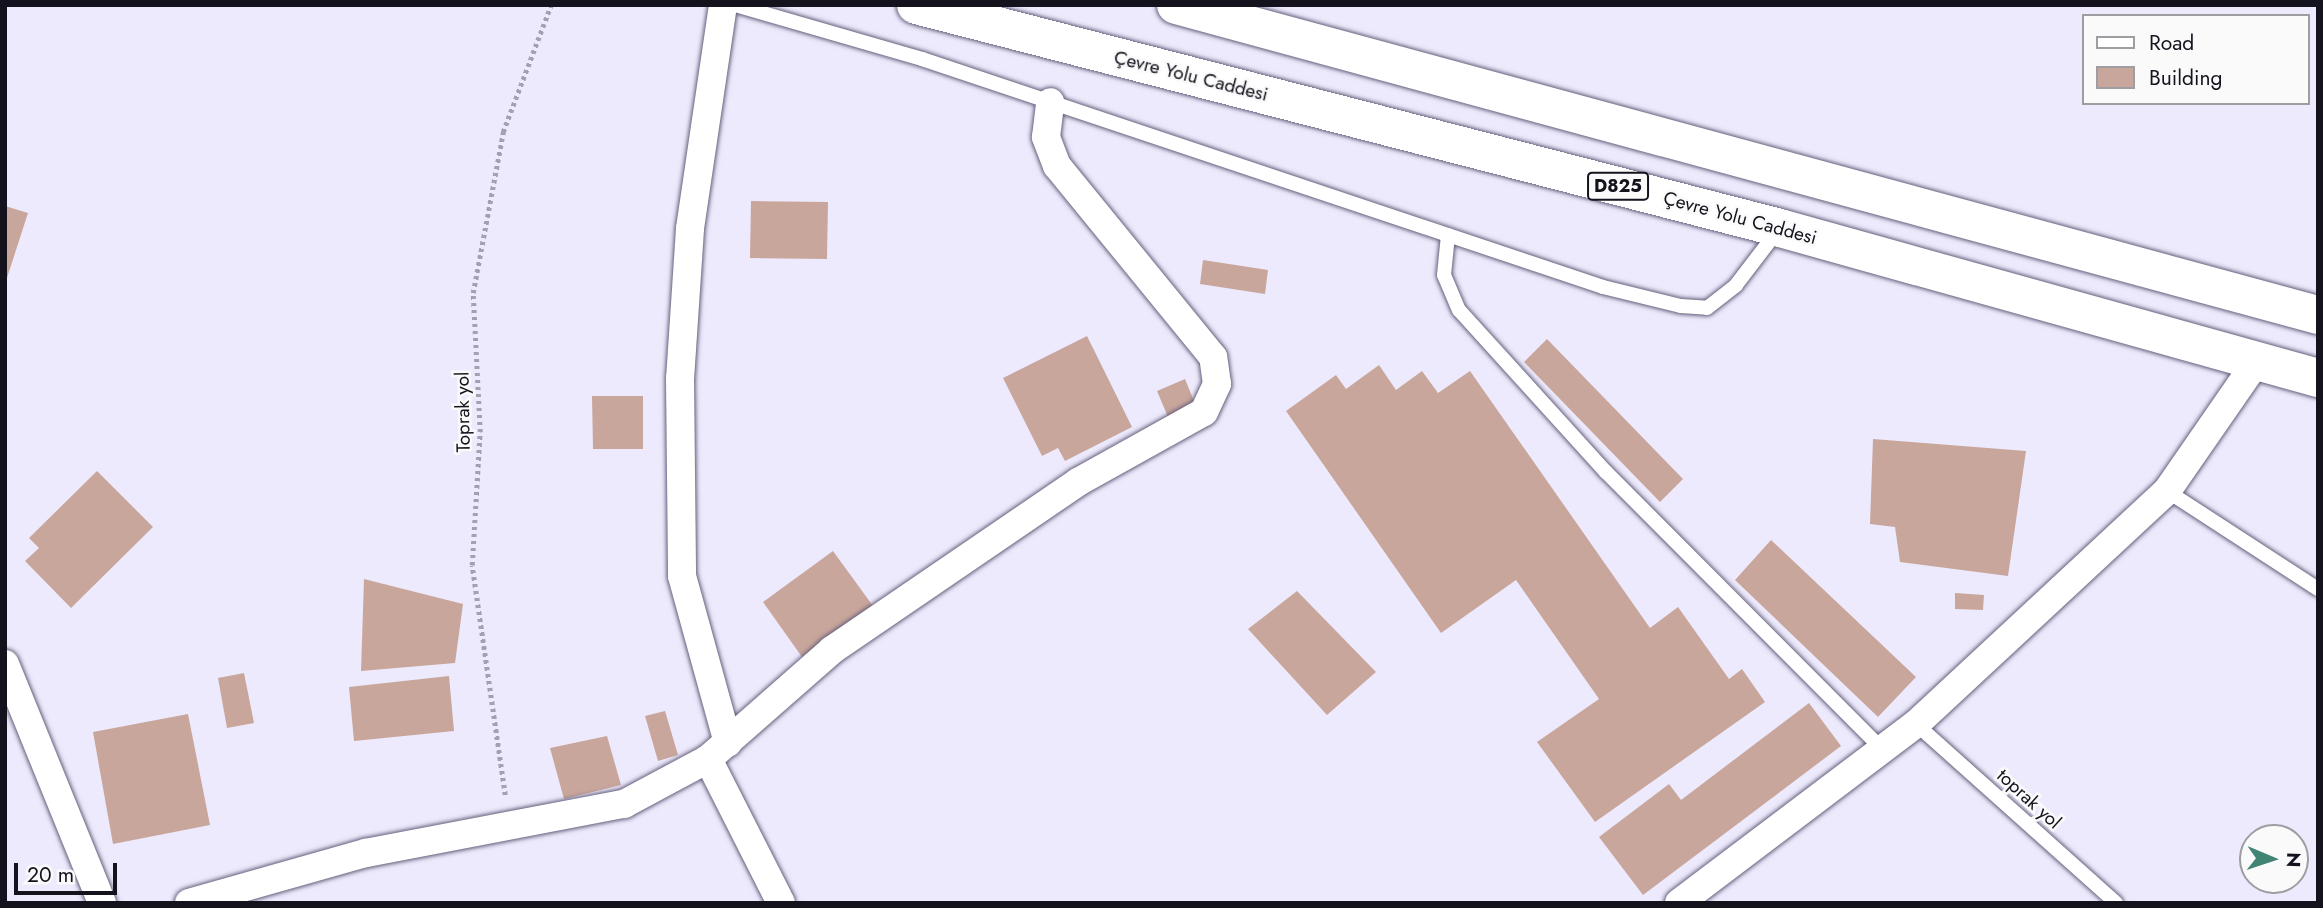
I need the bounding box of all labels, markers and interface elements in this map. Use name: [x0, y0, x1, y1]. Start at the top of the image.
legend: [2082, 14, 2309, 105]
text: Road: [2149, 28, 2194, 58]
street label: Çevre Yolu Caddesi: [1112, 46, 1270, 106]
text: Building: [2149, 63, 2222, 93]
road number: D825: [1586, 172, 1650, 201]
street label: Çevre Yolu Caddesi: [1661, 187, 1819, 249]
street label: Toprak yol: [451, 371, 475, 453]
street label: toprak yol: [1992, 764, 2066, 834]
north arrow: [2239, 824, 2309, 894]
scale bar: [18, 848, 121, 892]
text: N: [2280, 852, 2307, 868]
text: 20 m: [27, 860, 74, 890]

